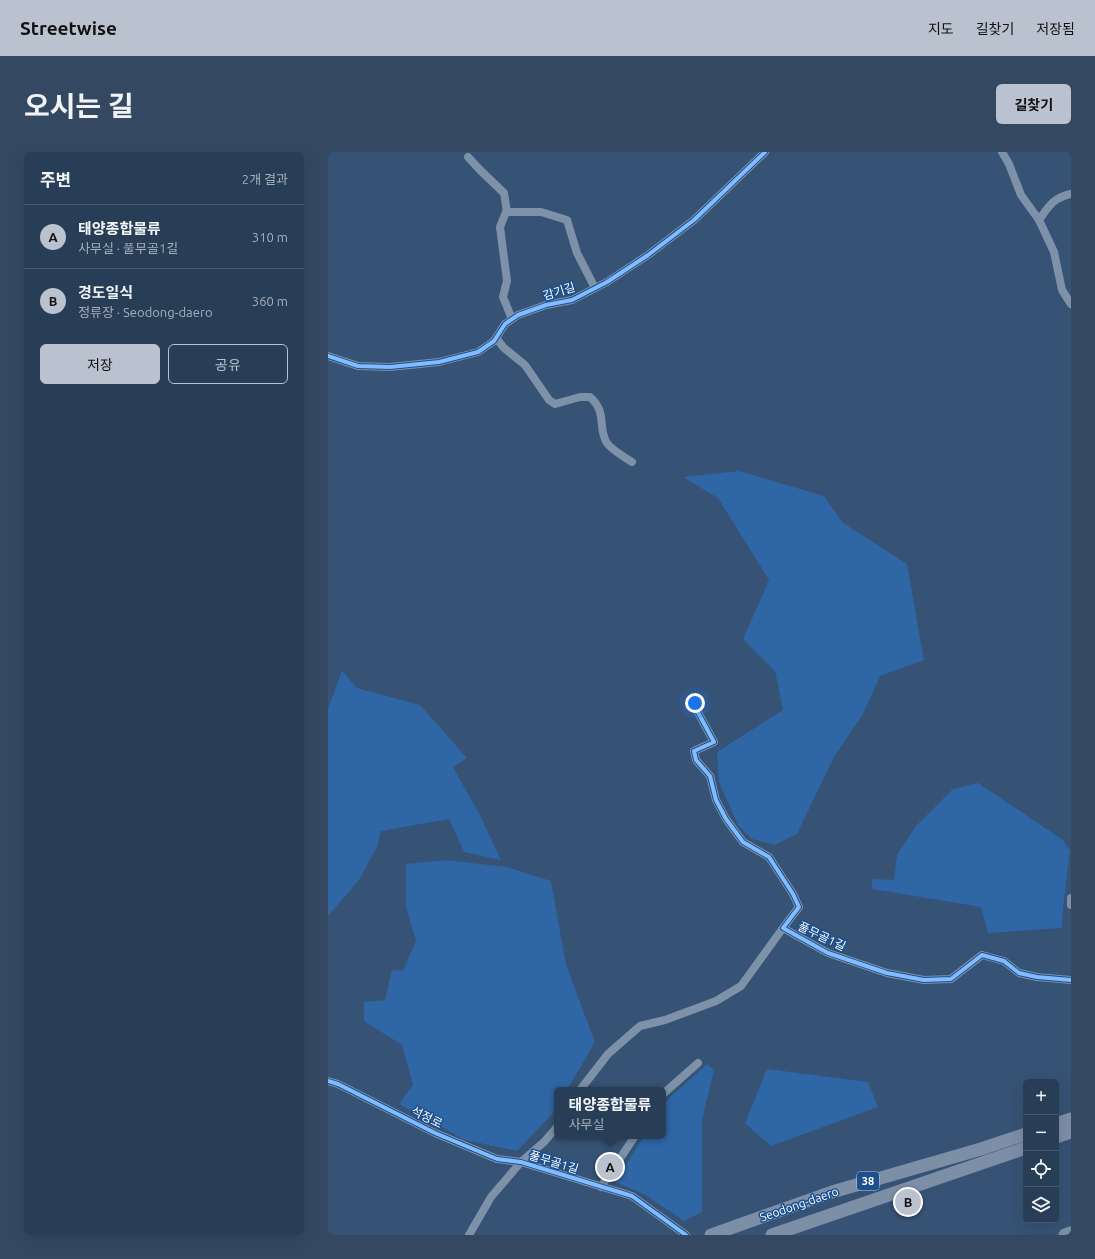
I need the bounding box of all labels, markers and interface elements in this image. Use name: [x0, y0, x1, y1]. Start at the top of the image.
text: Streetwise: [20, 17, 117, 39]
text: 지도: [928, 21, 954, 37]
text: 길찾기: [976, 21, 1014, 37]
text: 저장됨: [1036, 21, 1075, 37]
button: 길찾기: [996, 84, 1071, 124]
text: 오시는 길: [24, 90, 134, 121]
text: 주변: [40, 170, 71, 189]
text: 2개 결과: [242, 172, 288, 186]
text: 태양종합물류: [78, 220, 161, 237]
text: A: [48, 230, 58, 244]
text: 310 m: [252, 230, 288, 244]
text: 사무실 · 풀무골1길: [78, 241, 178, 255]
street label: 감기길: [541, 280, 577, 302]
text: 경도일식: [78, 284, 133, 301]
text: B: [49, 294, 57, 308]
text: 360 m: [252, 294, 288, 308]
text: 정류장 · Seodong-daero: [78, 305, 213, 319]
button: 저장: [40, 344, 160, 384]
button: 공유: [168, 344, 288, 384]
your location: [685, 693, 705, 713]
street label: 풀무골1길: [796, 919, 848, 953]
map controls: [1023, 1079, 1059, 1223]
button: +: [1023, 1079, 1059, 1115]
popup: [554, 1087, 666, 1139]
text: 태양종합물류: [569, 1096, 651, 1113]
street label: 석정로: [409, 1104, 445, 1130]
button: −: [1023, 1115, 1059, 1151]
text: 사무실: [569, 1117, 604, 1131]
street label: 풀무골1길: [528, 1148, 580, 1176]
button: locate: [1023, 1151, 1059, 1187]
pin: A: [597, 1152, 623, 1182]
road number: 38: [857, 1172, 879, 1190]
street label: Seodong-daero: [758, 1184, 840, 1224]
pin: B: [895, 1187, 921, 1217]
button: layers: [1023, 1187, 1059, 1223]

